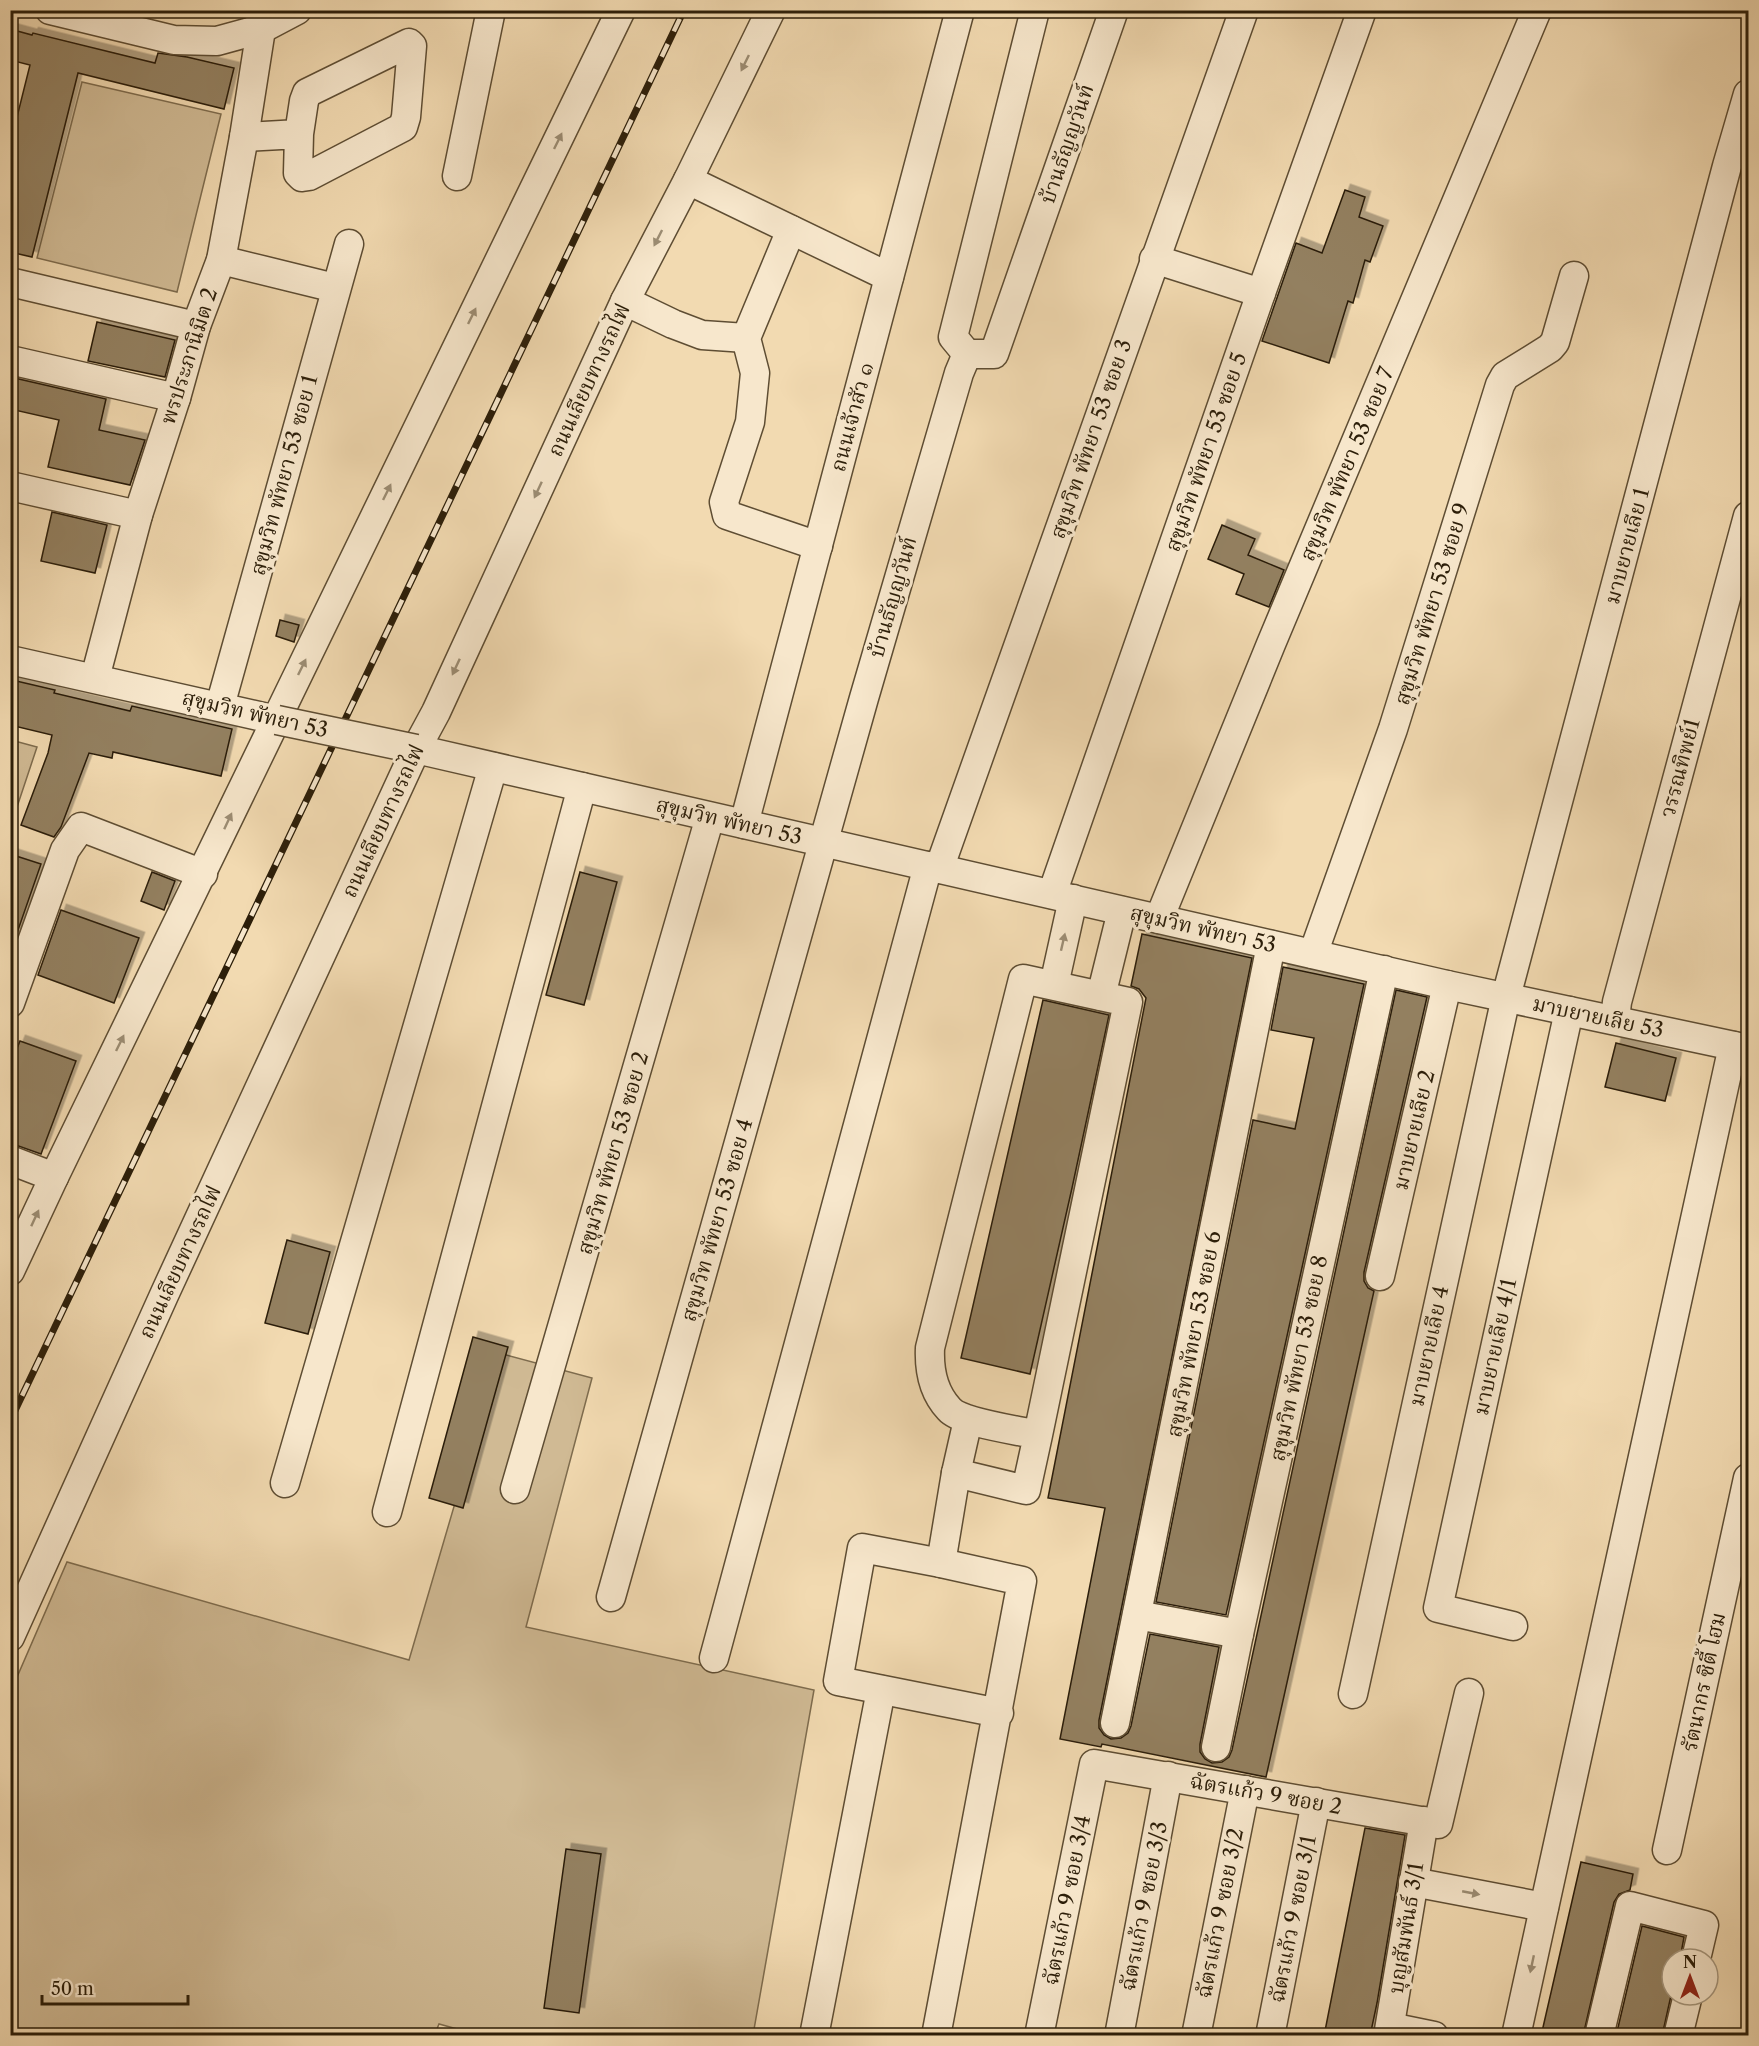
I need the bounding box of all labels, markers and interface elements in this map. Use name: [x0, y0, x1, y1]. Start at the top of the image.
one-way arrow: [740, 55, 750, 72]
street label: บ้านธัญญวันท์: [1034, 81, 1099, 207]
one-way arrow: [553, 132, 562, 149]
one-way arrow: [653, 229, 663, 246]
street label: พรประภานิมิต 2: [155, 284, 222, 427]
street label: ถนนเลียบทางรถไฟ: [540, 298, 635, 460]
one-way arrow: [468, 308, 477, 325]
street label: สุขุมวิท พัทยา 53 ซอย 3: [1045, 336, 1138, 542]
street label: สุขุมวิท พัทยา 53 ซอย 5: [1160, 349, 1253, 555]
street label: ถนนเจ้าสัว ๑: [825, 359, 878, 474]
street label: สุขุมวิท พัทยา 53 ซอย 7: [1294, 363, 1401, 565]
street label: สุขุมวิท พัทยา 53 ซอย 1: [245, 372, 324, 578]
one-way arrow: [534, 481, 543, 498]
one-way arrow: [383, 483, 392, 500]
street label: มาบยายเลีย 1: [1599, 485, 1654, 607]
street label: สุขุมวิท พัทยา 53 ซอย 9: [1389, 500, 1476, 708]
street label: บ้านธัญญวันท์: [863, 534, 922, 660]
one-way arrow: [298, 658, 307, 675]
one-way arrow: [452, 658, 461, 675]
street label: สุขุมวิท พัทยา 53: [179, 685, 330, 744]
street label: วรรณทิพย์1: [1654, 716, 1705, 820]
street label: ถนนเลียบทางรถไฟ: [334, 739, 429, 901]
street label: สุขุมวิท พัทยา 53: [653, 792, 804, 851]
one-way arrow: [223, 813, 232, 830]
street label: สุขุมวิท พัทยา 53: [1127, 900, 1278, 959]
one-way arrow: [1059, 933, 1069, 952]
street label: มาบยายเลีย 53: [1530, 990, 1666, 1043]
one-way arrow: [115, 1034, 125, 1051]
street label: สุขุมวิท พัทยา 53 ซอย 2: [572, 1049, 655, 1258]
street label: มาบยายเลีย 2: [1388, 1067, 1439, 1192]
street label: สุขุมวิท พัทยา 53 ซอย 4: [676, 1116, 759, 1325]
street label: ถนนเลียบทางรถไฟ: [131, 1180, 226, 1342]
one-way arrow: [30, 1209, 40, 1227]
street label: สุขุมวิท พัทยา 53 ซอย 6: [1161, 1229, 1228, 1440]
street label: สุขุมวิท พัทยา 53 ซอย 8: [1264, 1253, 1335, 1464]
street label: มาบยายเลีย 4/1: [1468, 1276, 1521, 1417]
street label: มาบยายเลีย 4: [1404, 1283, 1453, 1408]
street label: รัตนากร ซิตี้ โฮม: [1674, 1609, 1730, 1754]
street label: ฉัตรแก้ว 9 ซอย 2: [1188, 1768, 1344, 1819]
street label: ฉัตรแก้ว 9 ซอย 3/4: [1038, 1813, 1095, 1987]
street label: ฉัตรแก้ว 9 ซอย 3/3: [1115, 1819, 1172, 1993]
street label: ฉัตรแก้ว 9 ซอย 3/2: [1191, 1826, 1248, 2000]
street label: ฉัตรแก้ว 9 ซอย 3/1: [1264, 1833, 1321, 2004]
street label: บุญสัมพันธ์ 3/1: [1383, 1860, 1430, 1996]
one-way arrow: [1461, 1889, 1480, 1898]
north arrow: [1660, 1947, 1720, 2007]
text: N: [1683, 1952, 1697, 1972]
one-way arrow: [1526, 1955, 1536, 1973]
scale bar: [42, 1968, 188, 2006]
text: 50 m: [51, 1978, 94, 2000]

